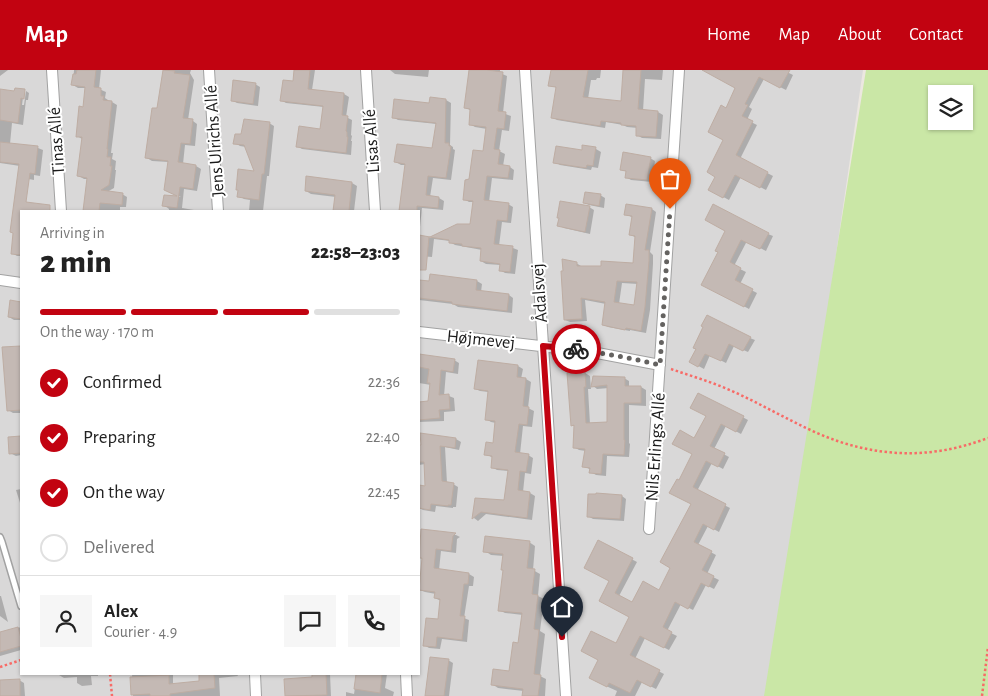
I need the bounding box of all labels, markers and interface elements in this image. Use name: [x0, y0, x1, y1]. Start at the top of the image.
text: Map: [25, 23, 68, 47]
text: Home: [707, 26, 750, 44]
text: Map: [778, 26, 810, 44]
text: About: [838, 26, 881, 44]
text: Contact: [909, 26, 963, 44]
street label: Jens Ulrichs Allé: [202, 85, 228, 197]
map controls: [928, 85, 973, 130]
button: layers: [928, 85, 973, 130]
street label: Tinas Allé: [46, 106, 68, 175]
street label: Lisas Allé: [361, 108, 383, 174]
pin: [649, 158, 691, 209]
icon: bag: [656, 165, 684, 193]
text: Arriving in: [40, 225, 105, 241]
text: 22:58–23:03: [311, 243, 400, 262]
text: 2 min: [40, 246, 112, 278]
street label: Ådalsvej: [526, 263, 551, 323]
text: On the way · 170 m: [40, 324, 154, 340]
courier: [551, 324, 601, 374]
street label: Højmevej: [446, 327, 516, 353]
icon: bike: [562, 335, 590, 363]
icon: check: [40, 369, 68, 397]
text: Confirmed: [83, 373, 162, 392]
text: 22:36: [368, 374, 400, 390]
street label: Nils Erlings Allé: [643, 392, 669, 502]
icon: check: [40, 424, 68, 452]
text: Preparing: [83, 428, 156, 447]
text: 22:40: [366, 429, 400, 445]
icon: check: [40, 479, 68, 507]
text: On the way: [83, 483, 165, 502]
text: 22:45: [367, 484, 400, 500]
text: Delivered: [83, 538, 155, 557]
pin: [541, 586, 583, 637]
icon: home: [548, 593, 576, 621]
button: person: [40, 595, 92, 647]
button: chat: [284, 595, 336, 647]
button: phone: [348, 595, 400, 647]
text: Alex: [104, 602, 138, 621]
text: Courier · 4.9: [104, 624, 177, 640]

